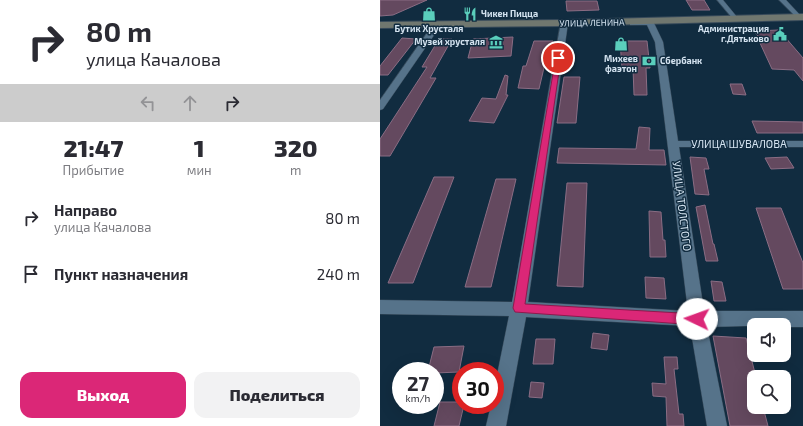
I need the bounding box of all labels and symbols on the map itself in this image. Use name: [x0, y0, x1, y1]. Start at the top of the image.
shop icon: Бутик Хрусталя: [421, 6, 437, 22]
restaurant icon: Чикен Пицца: [462, 6, 478, 22]
place label: Чикен Пицца: [481, 8, 538, 19]
street label: УЛИЦА ЛЕНИНА: [559, 16, 625, 29]
place label: Бутик Хрусталя: [395, 23, 463, 34]
place label: Администрация г.Дятьково: [698, 23, 769, 44]
public building icon: Администрация г.Дятьково: [772, 26, 788, 42]
museum icon: Музей хрусталя: [488, 34, 504, 50]
place label: Музей хрусталя: [414, 36, 485, 47]
shop icon: Михеев фаэтон: [613, 36, 629, 52]
pin: [541, 41, 575, 75]
place label: Михеев фаэтон: [604, 53, 638, 74]
bank icon: Сбербанк: [641, 53, 657, 69]
place label: Сбербанк: [660, 55, 702, 66]
street label: УЛИЦА ШУВАЛОВА: [691, 137, 787, 150]
street label: УЛИЦА ТОЛСТОГО: [671, 160, 694, 252]
position arrow: [676, 298, 718, 340]
speed limit sign: 30: [452, 362, 504, 414]

